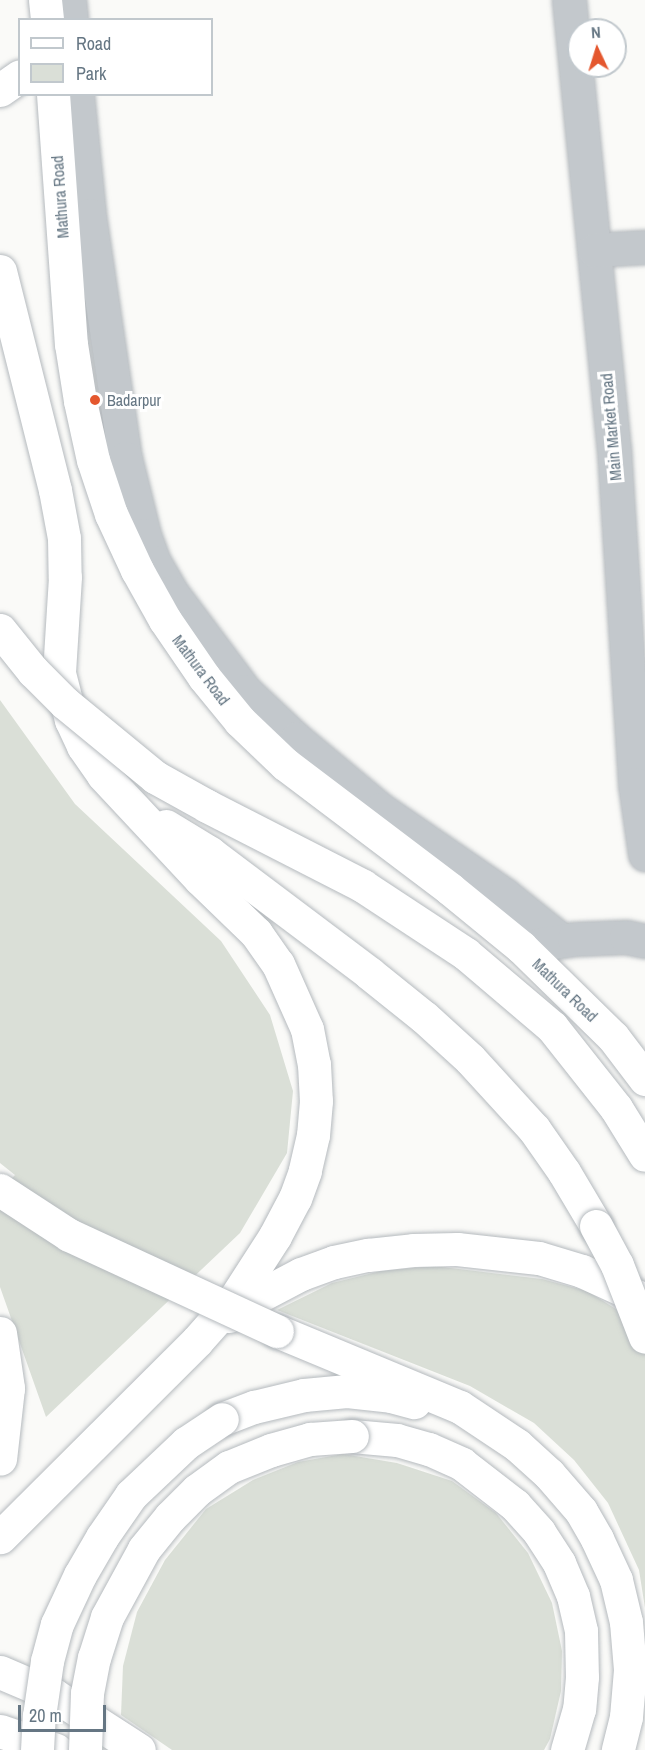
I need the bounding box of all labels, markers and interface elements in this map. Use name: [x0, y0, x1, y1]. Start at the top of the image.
legend: [18, 18, 213, 96]
north arrow: [567, 18, 627, 78]
text: N: [590, 21, 601, 43]
text: Road: [76, 31, 111, 56]
text: Park: [76, 61, 106, 86]
street label: Mathura Road: [48, 155, 72, 239]
street label: Main Market Road: [597, 372, 625, 482]
place label: Badarpur: [107, 390, 161, 410]
marker: Badarpur: [88, 393, 102, 407]
street label: Mathura Road: [168, 631, 234, 709]
street label: Mathura Road: [528, 954, 602, 1026]
scale bar: [21, 1693, 110, 1731]
text: 20 m: [29, 1703, 62, 1728]

